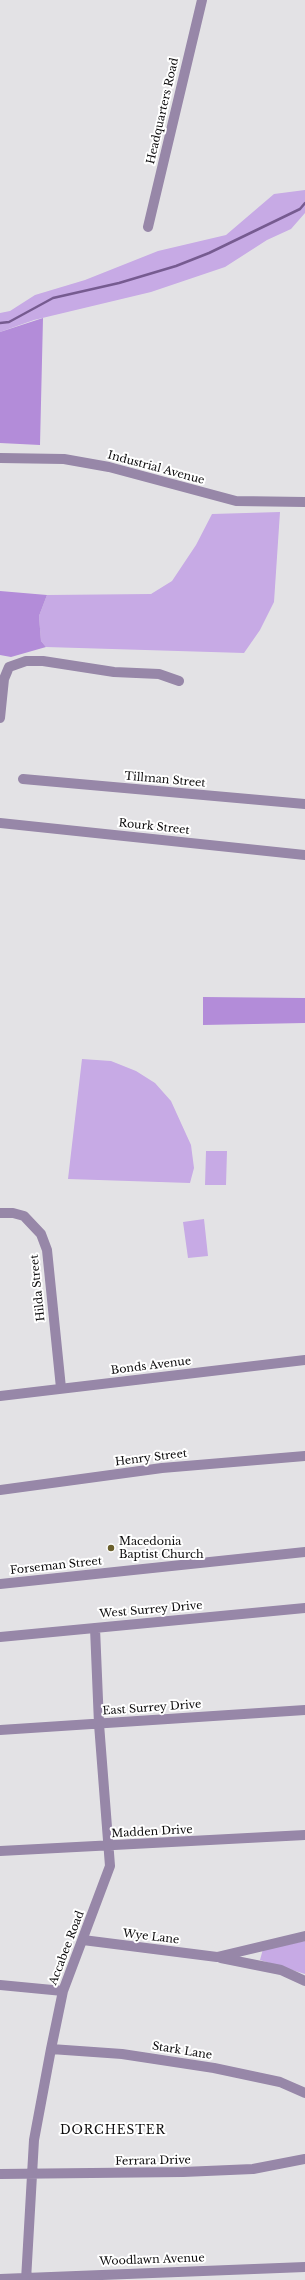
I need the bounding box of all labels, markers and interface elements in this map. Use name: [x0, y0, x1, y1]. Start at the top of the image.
street label: Headquarters Road: [144, 57, 182, 165]
street label: Industrial Avenue: [106, 449, 206, 487]
street label: Tillman Street: [124, 770, 206, 790]
street label: Rourk Street: [118, 817, 190, 837]
street label: Hilda Street: [28, 1254, 48, 1322]
street label: Bonds Avenue: [110, 1355, 192, 1377]
street label: Henry Street: [114, 1447, 188, 1469]
place label: Macedonia Baptist Church: [119, 1535, 204, 1561]
marker: Macedonia Baptist Church: [106, 1543, 116, 1553]
street label: Forseman Street: [9, 1555, 103, 1577]
street label: West Surrey Drive: [99, 1599, 203, 1621]
street label: East Surrey Drive: [102, 1698, 202, 1718]
street label: Madden Drive: [111, 1823, 193, 1841]
street label: Accabee Road: [47, 1909, 87, 1987]
street label: Wye Lane: [122, 1927, 180, 1947]
street label: Stark Lane: [151, 2040, 213, 2062]
district label: DORCHESTER: [60, 2124, 166, 2138]
street label: Ferrara Drive: [115, 2154, 191, 2168]
street label: Woodlawn Avenue: [99, 2252, 205, 2268]

